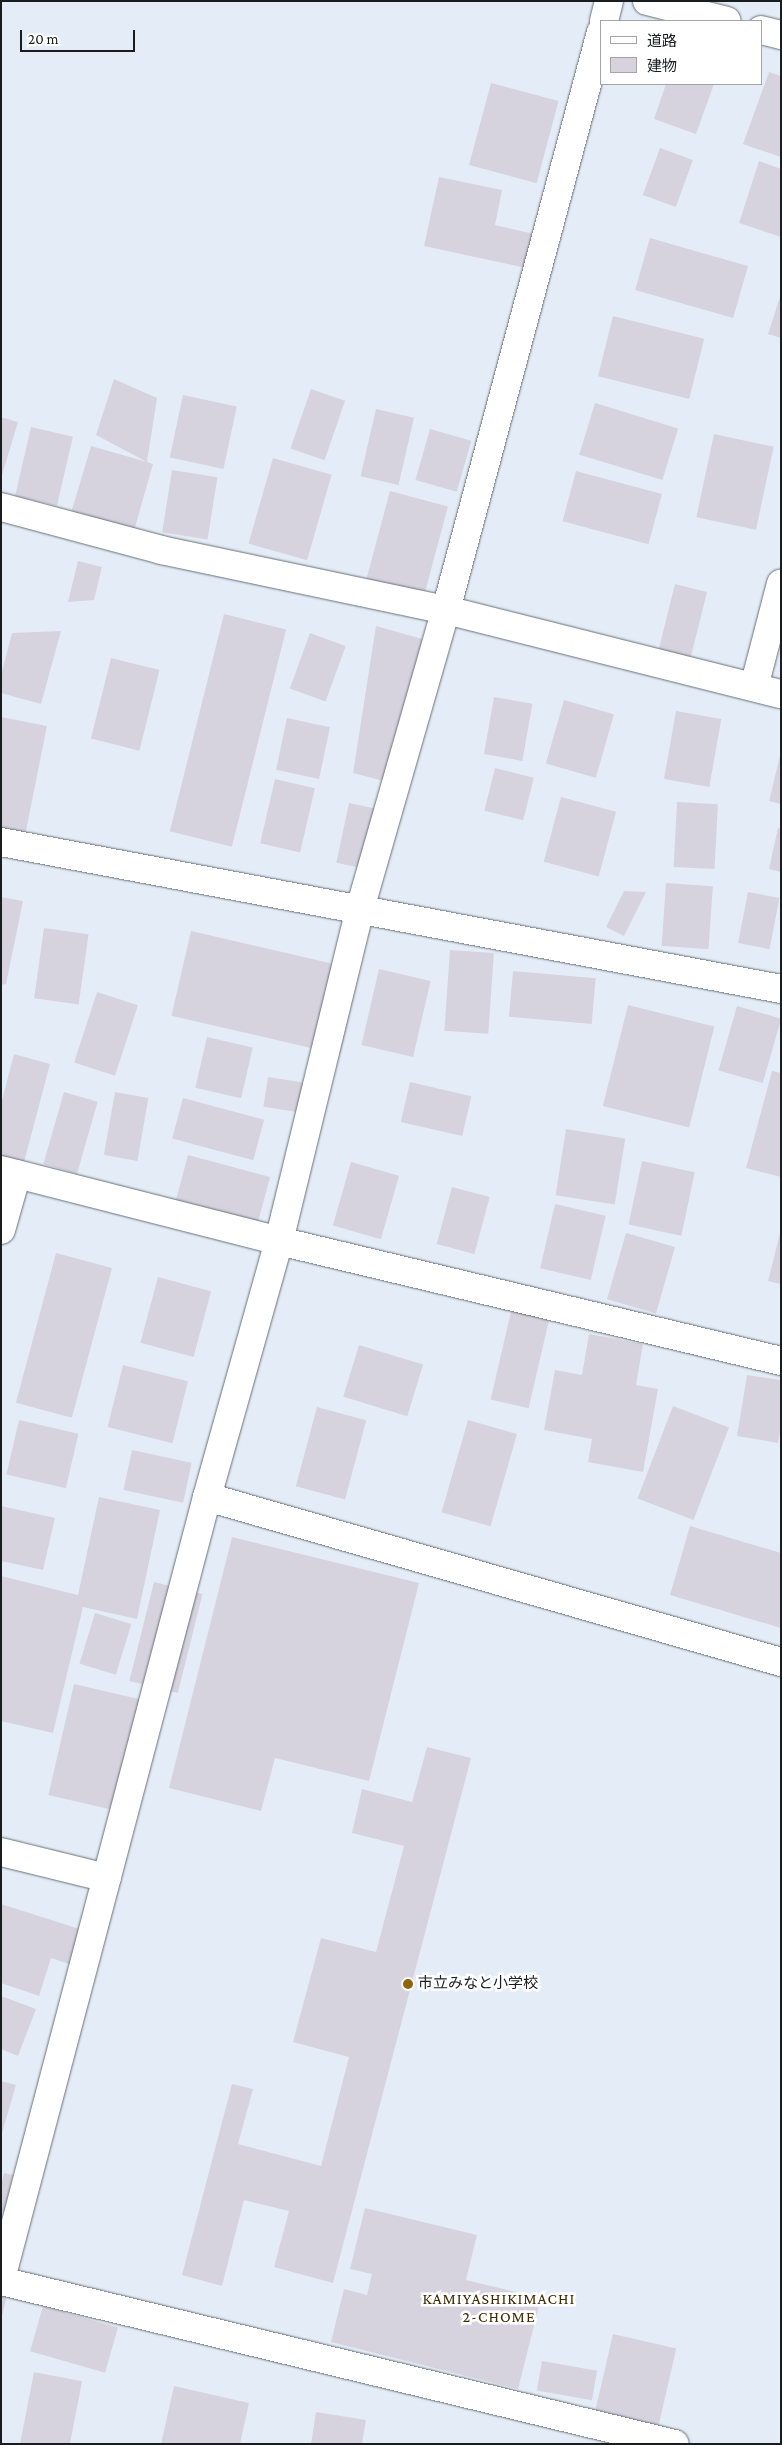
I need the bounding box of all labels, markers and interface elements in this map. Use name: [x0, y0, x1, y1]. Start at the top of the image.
scale bar: [22, 20, 138, 52]
legend: [600, 20, 762, 85]
text: 20 m: [28, 31, 59, 47]
text: 道路: [647, 33, 677, 49]
text: 建物: [647, 58, 677, 74]
place label: 市立みなと小学校: [418, 1975, 538, 1993]
marker: 市立みなと小学校: [402, 1978, 414, 1990]
district label: KAMIYASHIKIMACHI 2-CHOME: [421, 2289, 577, 2327]

